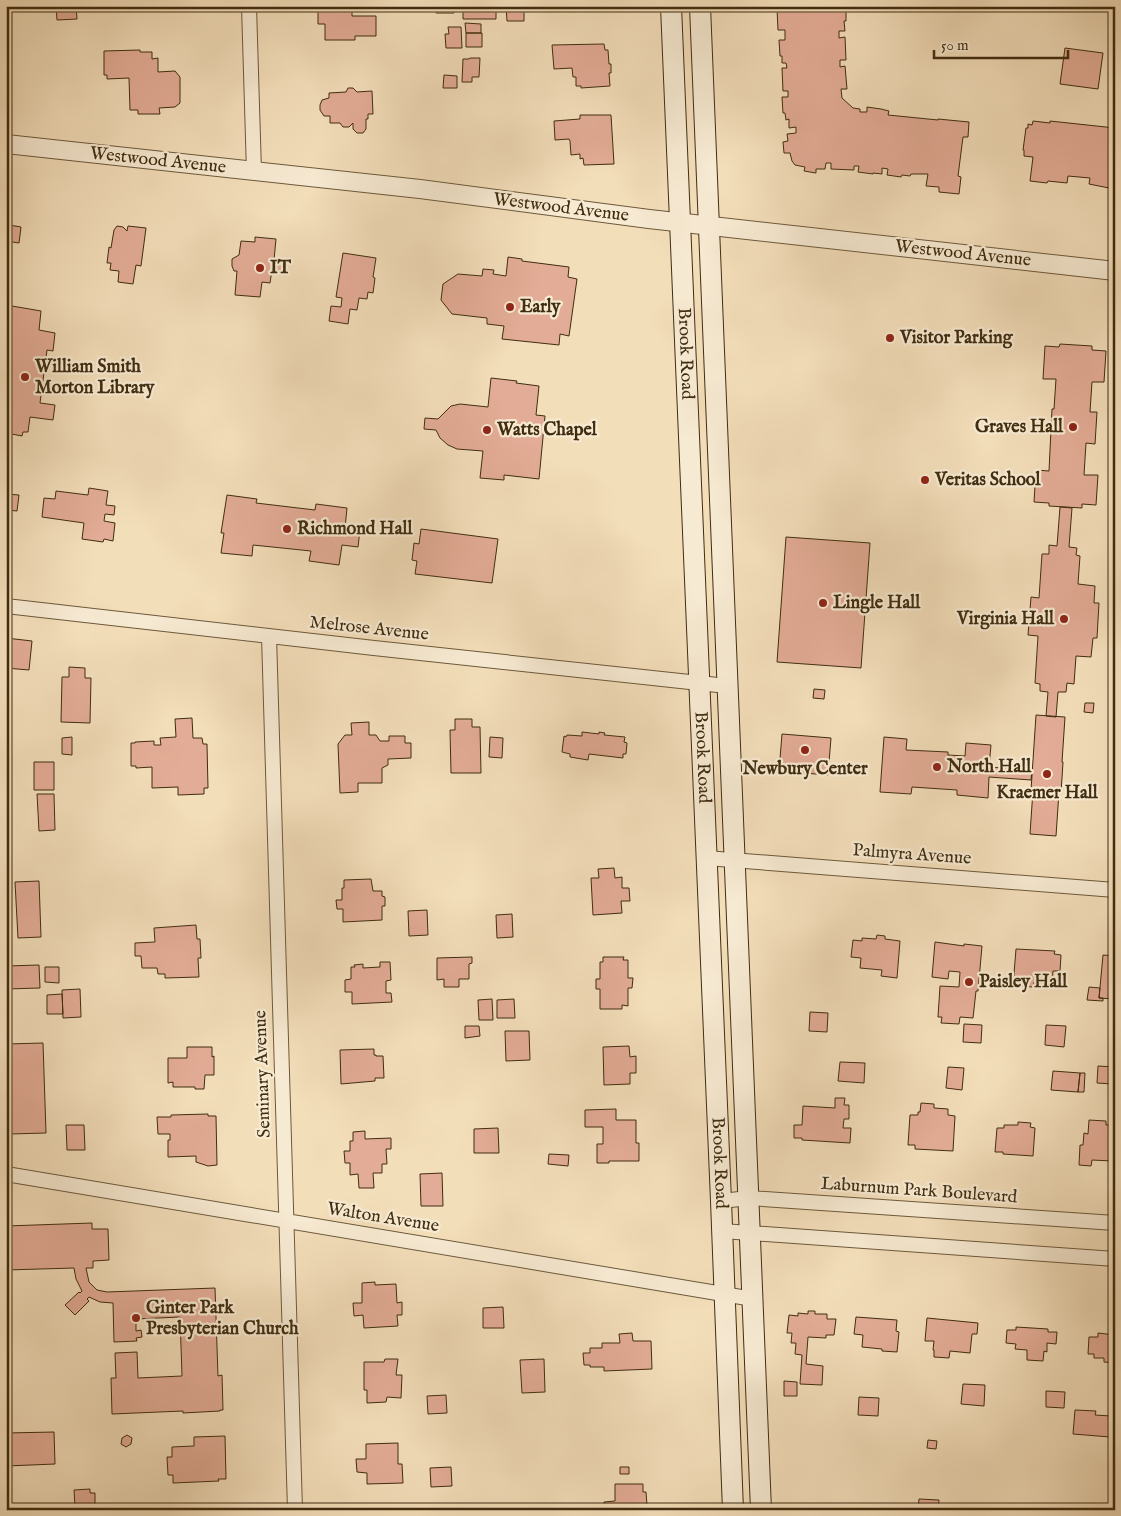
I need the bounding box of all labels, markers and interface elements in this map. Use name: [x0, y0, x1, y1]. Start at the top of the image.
scale bar: [934, 28, 1067, 60]
text: 50 m: [941, 36, 969, 55]
street label: Westwood Avenue: [89, 142, 227, 180]
street label: Westwood Avenue: [492, 188, 630, 228]
street label: Westwood Avenue: [894, 235, 1032, 273]
place label: IT: [270, 257, 292, 280]
marker: IT: [254, 262, 266, 274]
place label: Early: [520, 296, 562, 319]
marker: Early: [504, 301, 516, 313]
street label: Brook Road: [672, 307, 699, 401]
place label: Visitor Parking: [899, 327, 1014, 350]
marker: Visitor Parking: [884, 332, 896, 344]
place label: William Smith Morton Library: [34, 356, 155, 400]
marker: William Smith Morton Library: [19, 371, 31, 383]
place label: Graves Hall: [975, 416, 1064, 439]
place label: Watts Chapel: [496, 419, 598, 442]
marker: Graves Hall: [1067, 421, 1079, 433]
marker: Watts Chapel: [481, 424, 493, 436]
place label: Veritas School: [934, 469, 1042, 492]
marker: Veritas School: [919, 474, 931, 486]
place label: Richmond Hall: [297, 518, 413, 541]
marker: Richmond Hall: [281, 523, 293, 535]
place label: Lingle Hall: [833, 592, 921, 615]
marker: Lingle Hall: [817, 597, 829, 609]
place label: Virginia Hall: [956, 608, 1055, 631]
street label: Melrose Avenue: [308, 611, 430, 647]
marker: Virginia Hall: [1058, 613, 1070, 625]
street label: Brook Road: [689, 711, 716, 804]
marker: Newbury Center: [799, 744, 811, 756]
place label: North Hall: [946, 756, 1032, 779]
place label: Newbury Center: [741, 758, 868, 781]
marker: North Hall: [931, 761, 943, 773]
marker: Kraemer Hall: [1041, 768, 1053, 780]
place label: Kraemer Hall: [996, 782, 1099, 805]
street label: Palmyra Avenue: [852, 839, 972, 871]
place label: Paisley Hall: [979, 971, 1068, 994]
marker: Paisley Hall: [963, 976, 975, 988]
street label: Seminary Avenue: [249, 1010, 277, 1138]
street label: Brook Road: [706, 1116, 733, 1210]
street label: Laburnum Park Boulevard: [820, 1173, 1018, 1209]
street label: Walton Avenue: [325, 1198, 441, 1238]
place label: Ginter Park Presbyterian Church: [146, 1297, 299, 1341]
marker: Ginter Park Presbyterian Church: [130, 1312, 142, 1324]

